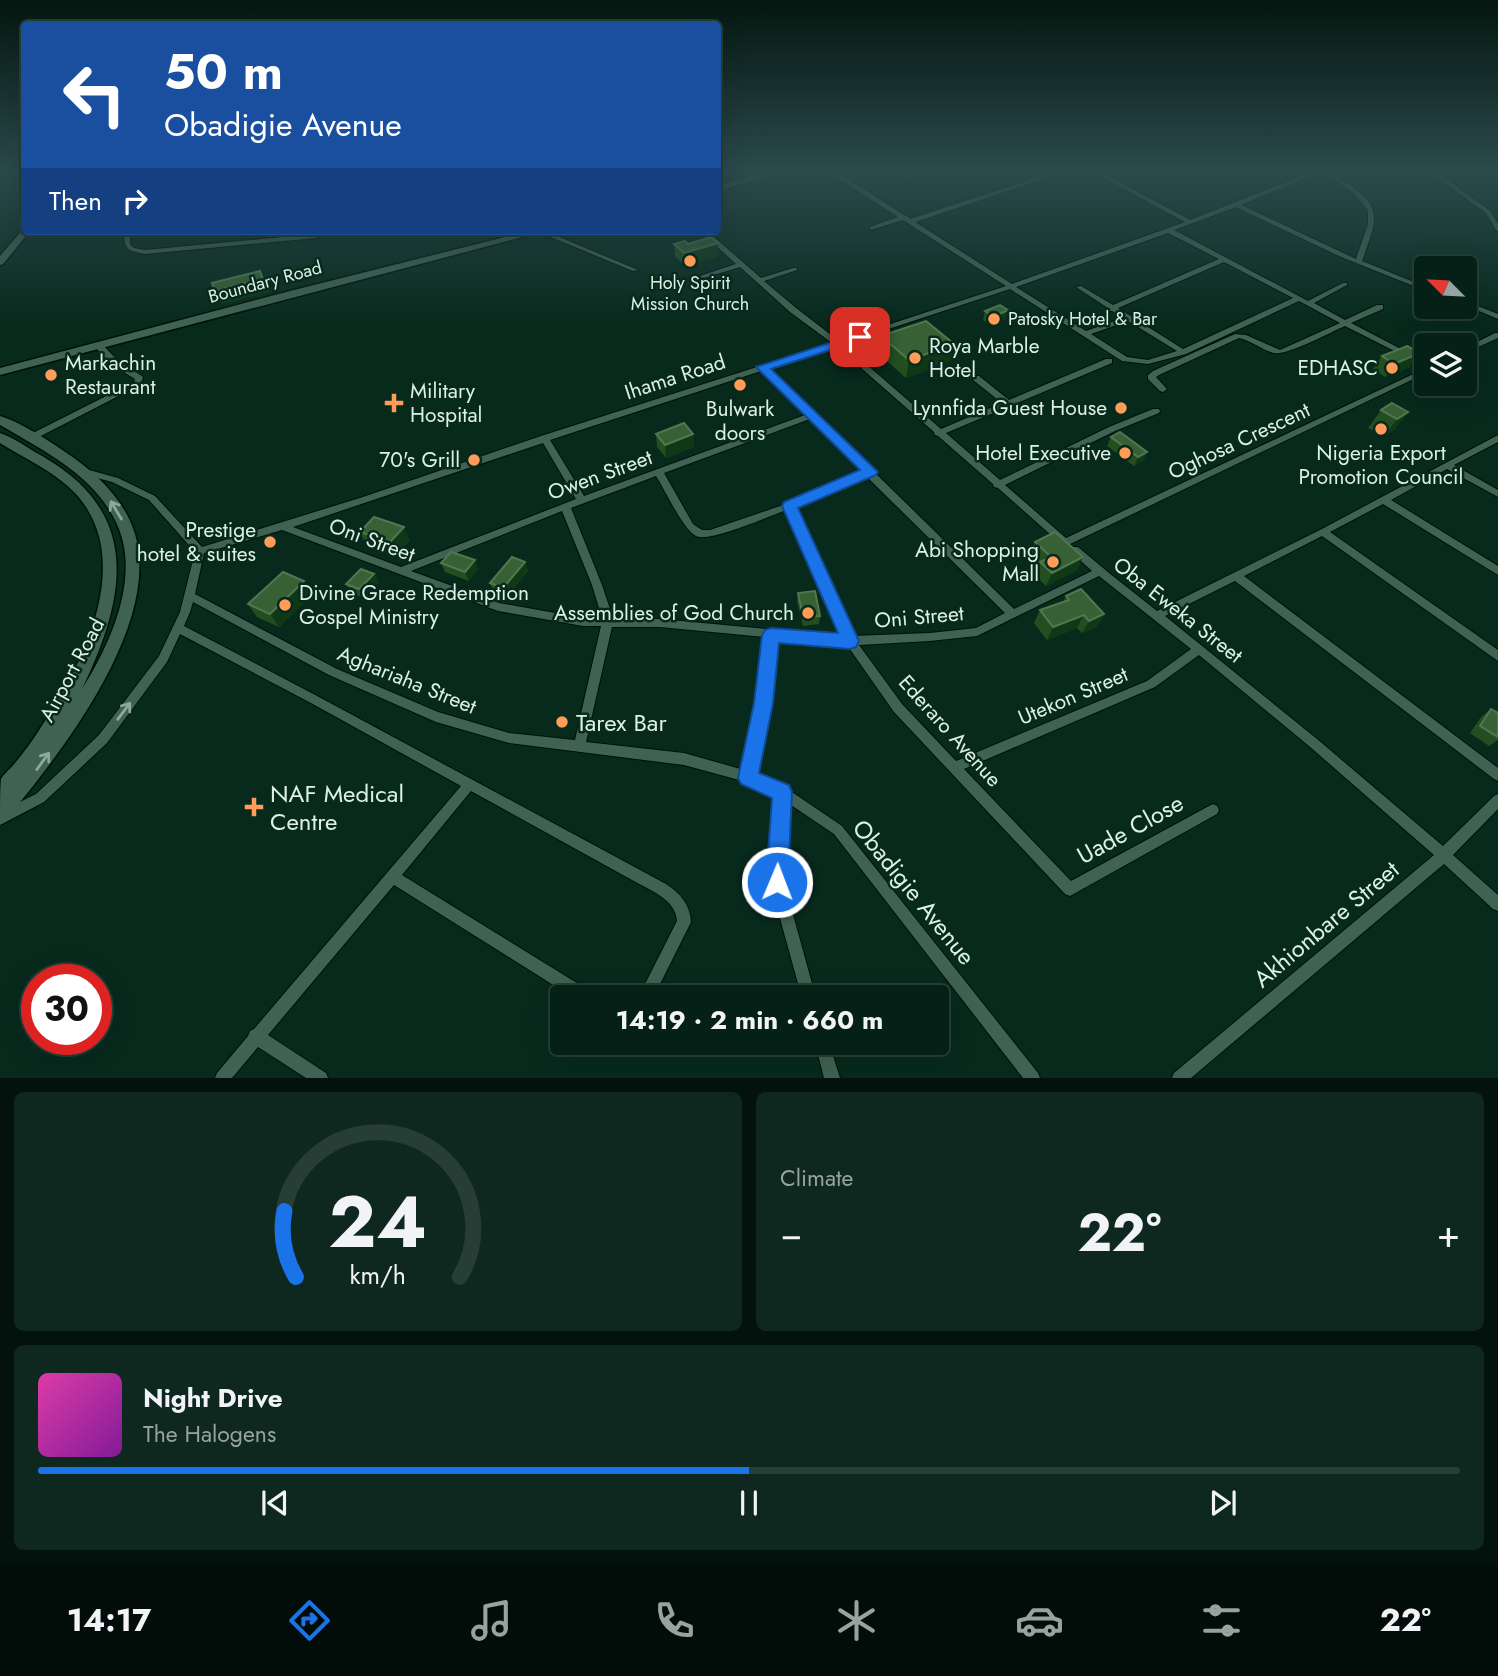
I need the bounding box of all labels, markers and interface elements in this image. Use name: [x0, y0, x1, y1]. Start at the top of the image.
text: 50 m: [164, 37, 283, 107]
icon: left: [49, 49, 140, 140]
text: Obadigie Avenue: [164, 102, 402, 148]
text: Then: [49, 182, 102, 220]
icon: right: [116, 182, 154, 220]
marker: Holy Spirit Mission Church: [682, 253, 698, 269]
street label: Boundary Road: [205, 254, 325, 310]
north arrow: [1414, 256, 1477, 318]
map controls: [1414, 256, 1477, 396]
place label: Holy Spirit Mission Church: [631, 270, 749, 317]
place label: Patosky Hotel & Bar: [1008, 306, 1158, 332]
pin: [830, 307, 890, 367]
marker: Patosky Hotel & Bar: [986, 311, 1002, 327]
icon: arrive: [841, 318, 879, 356]
place label: Roya Marble Hotel: [929, 331, 1040, 385]
button: layers: [1414, 333, 1477, 396]
street label: Ihama Road: [621, 347, 729, 407]
place label: Markachin Restaurant: [65, 348, 156, 402]
marker: Roya Marble Hotel: [907, 350, 923, 366]
place label: EDHASC: [1297, 353, 1378, 383]
marker: EDHASC: [1384, 360, 1400, 376]
marker: Markachin Restaurant: [43, 367, 59, 383]
place label: Military Hospital: [410, 376, 482, 430]
marker: Bulwark doors: [732, 377, 748, 393]
marker: Military Hospital: [384, 393, 404, 413]
place label: Lynnfida Guest House: [913, 393, 1107, 423]
place label: Bulwark doors: [706, 394, 775, 448]
street label: Oghosa Crescent: [1163, 395, 1315, 487]
marker: Lynnfida Guest House: [1113, 400, 1129, 416]
marker: Nigeria Export Promotion Council: [1373, 421, 1389, 437]
place label: Hotel Executive: [975, 438, 1111, 468]
place label: Nigeria Export Promotion Council: [1299, 438, 1463, 492]
street label: Owen Street: [544, 442, 656, 508]
place label: 70's Grill: [379, 445, 460, 475]
marker: Hotel Executive: [1117, 445, 1133, 461]
marker: 70's Grill: [466, 452, 482, 468]
one-way arrow: [108, 501, 122, 521]
street label: Oni Street: [325, 511, 419, 569]
place label: Prestige hotel & suites: [137, 515, 256, 569]
marker: Prestige hotel & suites: [262, 534, 278, 550]
place label: Abi Shopping Mall: [915, 535, 1039, 589]
street label: Oba Eweka Street: [1107, 550, 1249, 670]
marker: Abi Shopping Mall: [1045, 554, 1061, 570]
place label: Divine Grace Redemption Gospel Ministry: [299, 578, 529, 632]
marker: Divine Grace Redemption Gospel Ministry: [277, 597, 293, 613]
place label: Assemblies of God Church: [554, 598, 794, 628]
street label: Oni Street: [873, 598, 965, 636]
marker: Assemblies of God Church: [800, 605, 816, 621]
street label: Airport Road: [32, 613, 112, 727]
street label: Aghariaha Street: [333, 639, 481, 721]
street label: Utekon Street: [1013, 659, 1133, 733]
street label: Ederaro Avenue: [891, 668, 1009, 794]
one-way arrow: [116, 702, 131, 721]
place label: Tarex Bar: [576, 705, 667, 740]
marker: Tarex Bar: [554, 714, 570, 730]
one-way arrow: [36, 752, 51, 771]
place label: NAF Medical Centre: [270, 776, 404, 839]
street label: Uade Close: [1070, 785, 1190, 873]
marker: NAF Medical Centre: [244, 797, 264, 817]
street label: Obadigie Avenue: [844, 812, 984, 972]
position arrow: [740, 845, 814, 919]
street label: Akhionbare Street: [1245, 852, 1407, 996]
speed limit sign: 30: [21, 964, 112, 1055]
text: 14:19 · 2 min · 660 m: [616, 1001, 883, 1039]
text: Climate: [780, 1161, 853, 1195]
text: 24: [329, 1170, 427, 1275]
text: 22°: [1078, 1195, 1161, 1271]
text: −: [780, 1206, 802, 1261]
text: +: [1437, 1206, 1460, 1261]
text: km/h: [350, 1257, 406, 1293]
text: Night Drive: [143, 1379, 283, 1417]
text: The Halogens: [143, 1417, 276, 1451]
icon: previous: [256, 1484, 294, 1522]
icon: pause: [730, 1484, 768, 1522]
icon: next: [1204, 1484, 1242, 1522]
icon: directions: [285, 1596, 334, 1645]
icon: music: [467, 1596, 516, 1645]
icon: phone: [650, 1596, 699, 1645]
icon: climate: [832, 1596, 881, 1645]
icon: car: [1015, 1596, 1064, 1645]
icon: filters: [1197, 1596, 1246, 1645]
text: 14:17: [67, 1597, 151, 1643]
text: 22°: [1380, 1597, 1431, 1643]

